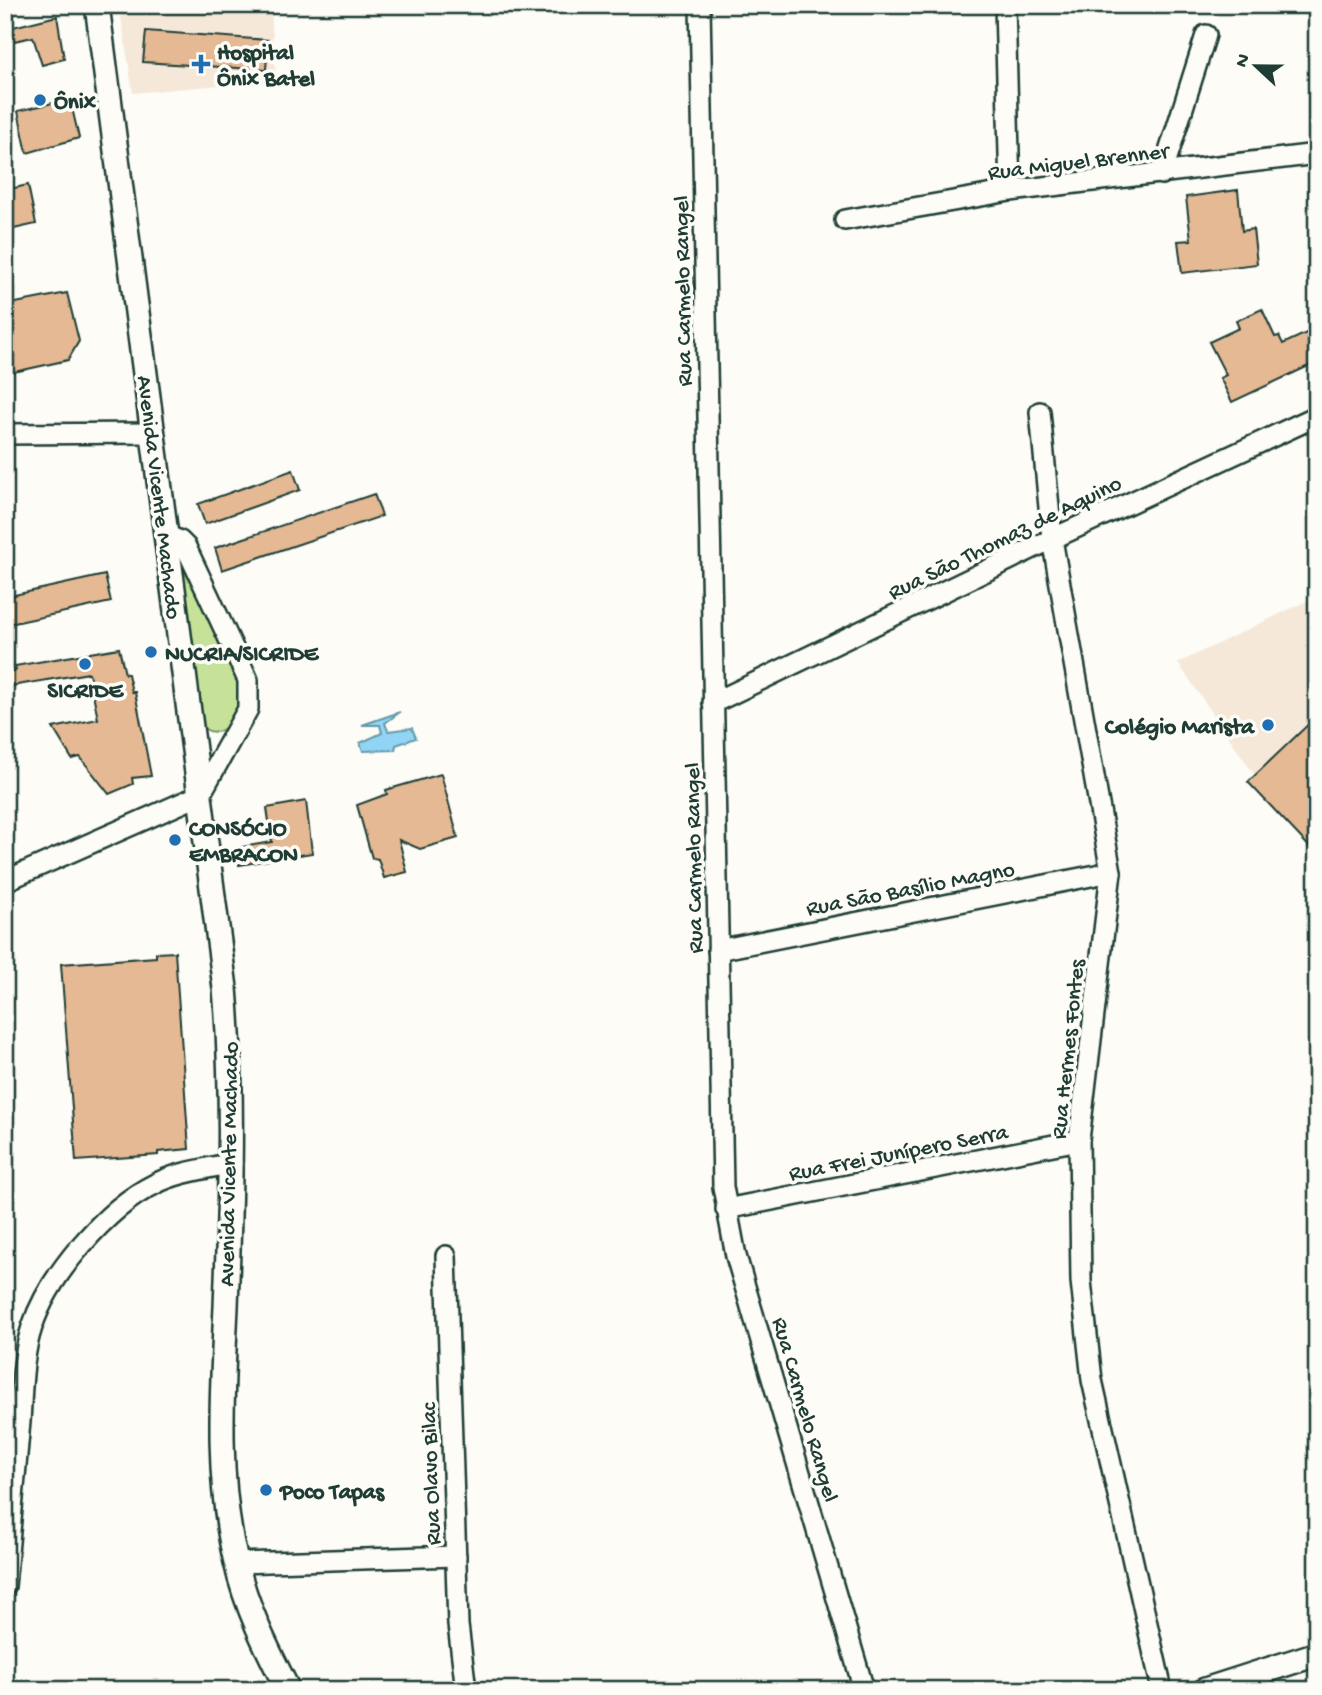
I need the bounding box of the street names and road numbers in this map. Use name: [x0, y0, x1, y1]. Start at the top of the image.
street label: Rua Miguel Brenner: [987, 139, 1172, 188]
street label: Rua Carmelo Rangel: [669, 195, 700, 387]
street label: Avenida Vicente Machado: [129, 374, 186, 621]
street label: Rua São Thomaz de Aquino: [884, 471, 1127, 607]
street label: Rua Carmelo Rangel: [680, 762, 711, 954]
street label: Rua São Basílio Magno: [804, 857, 1017, 924]
street label: Rua Hermes Fontes: [1047, 958, 1092, 1141]
street label: Avenida Vicente Machado: [215, 1041, 246, 1287]
street label: Rua Frei Junípero Serra: [787, 1120, 1012, 1189]
street label: Rua Carmelo Rangel: [764, 1315, 843, 1505]
street label: Rua Olavo Bilac: [416, 1401, 448, 1546]

